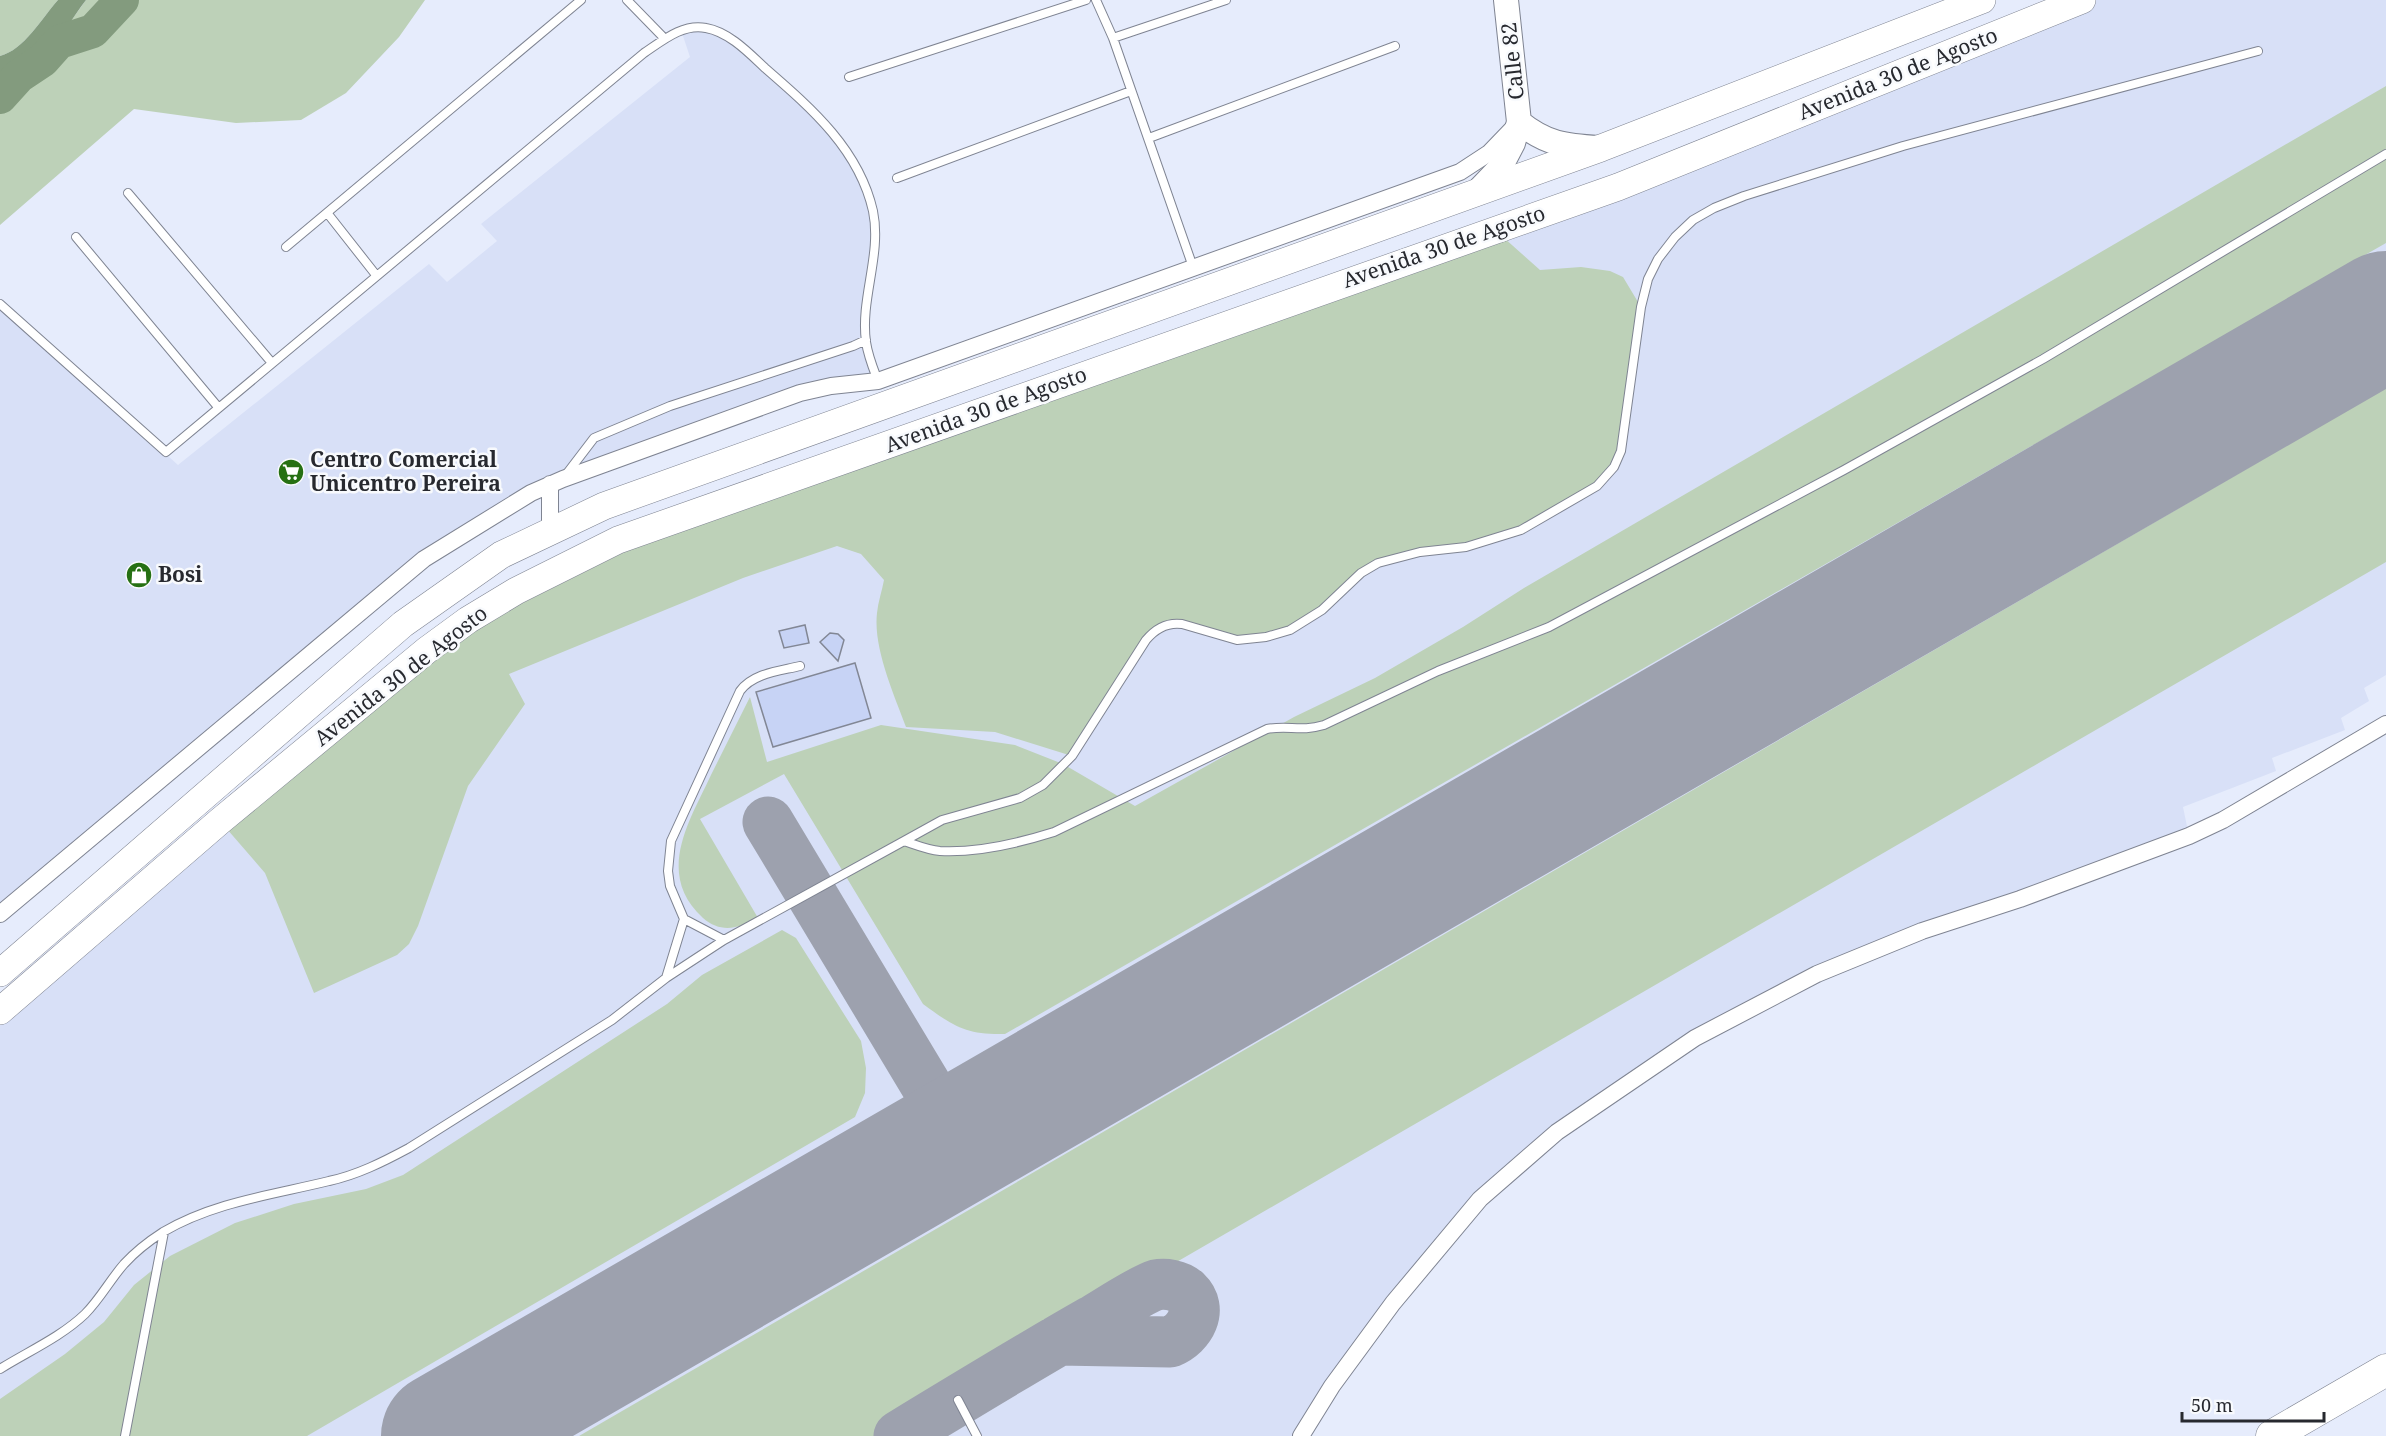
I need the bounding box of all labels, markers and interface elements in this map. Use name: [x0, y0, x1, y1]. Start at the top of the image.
street label: Avenida 30 de Agosto: [1794, 20, 2001, 126]
street label: Calle 82: [1494, 21, 1530, 101]
street label: Avenida 30 de Agosto: [1339, 198, 1549, 294]
street label: Avenida 30 de Agosto: [881, 360, 1090, 459]
place label: Centro Comercial Unicentro Pereira: [310, 445, 501, 497]
supermarket icon: Centro Comercial Unicentro Pereira: [276, 457, 306, 487]
shop icon: Bosi: [124, 560, 154, 590]
place label: Bosi: [158, 560, 203, 588]
street label: Avenida 30 de Agosto: [308, 599, 493, 752]
scale bar: [2182, 1385, 2324, 1423]
text: 50 m: [2191, 1393, 2233, 1417]

